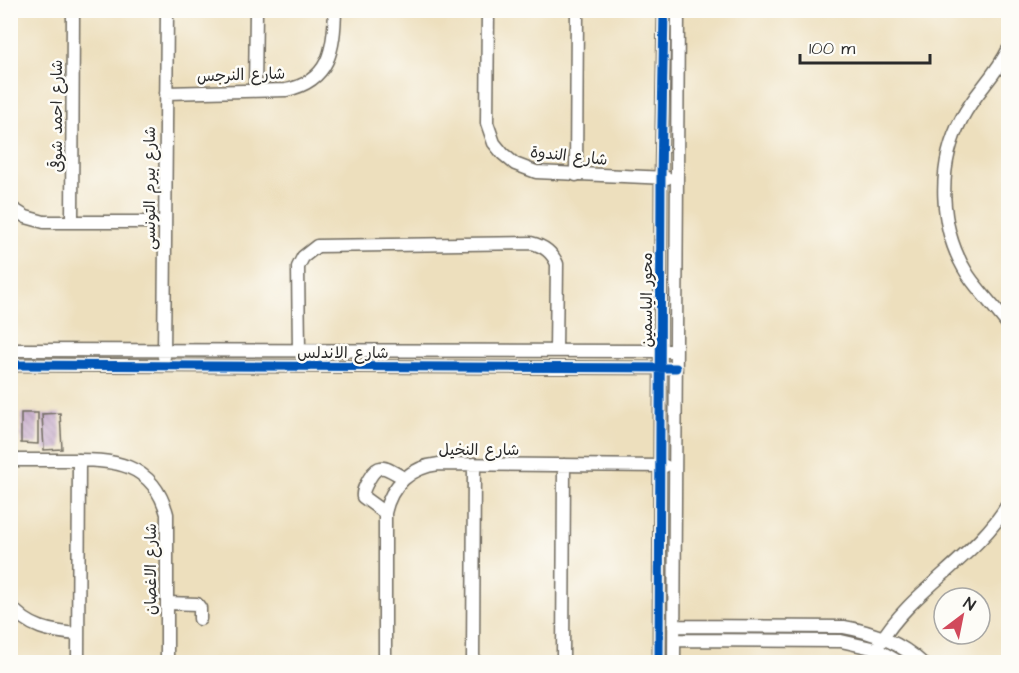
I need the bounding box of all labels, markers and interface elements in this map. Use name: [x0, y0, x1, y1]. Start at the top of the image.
scale bar: [800, 27, 930, 65]
text: 100 m: [809, 36, 855, 61]
street label: شارع احمد شوقى: [46, 59, 68, 173]
street label: شارع النرجس: [196, 62, 286, 88]
street label: شارع بيرم التونسى: [139, 126, 162, 250]
street label: شارع الندوة: [529, 141, 609, 171]
street label: محور الياسمين: [636, 252, 658, 348]
street label: شارع الاندلس: [297, 342, 389, 364]
street label: شارع النخيل: [439, 439, 519, 461]
street label: شارع الاغصان: [140, 523, 162, 615]
north arrow: [932, 586, 992, 646]
text: N: [959, 592, 980, 616]

